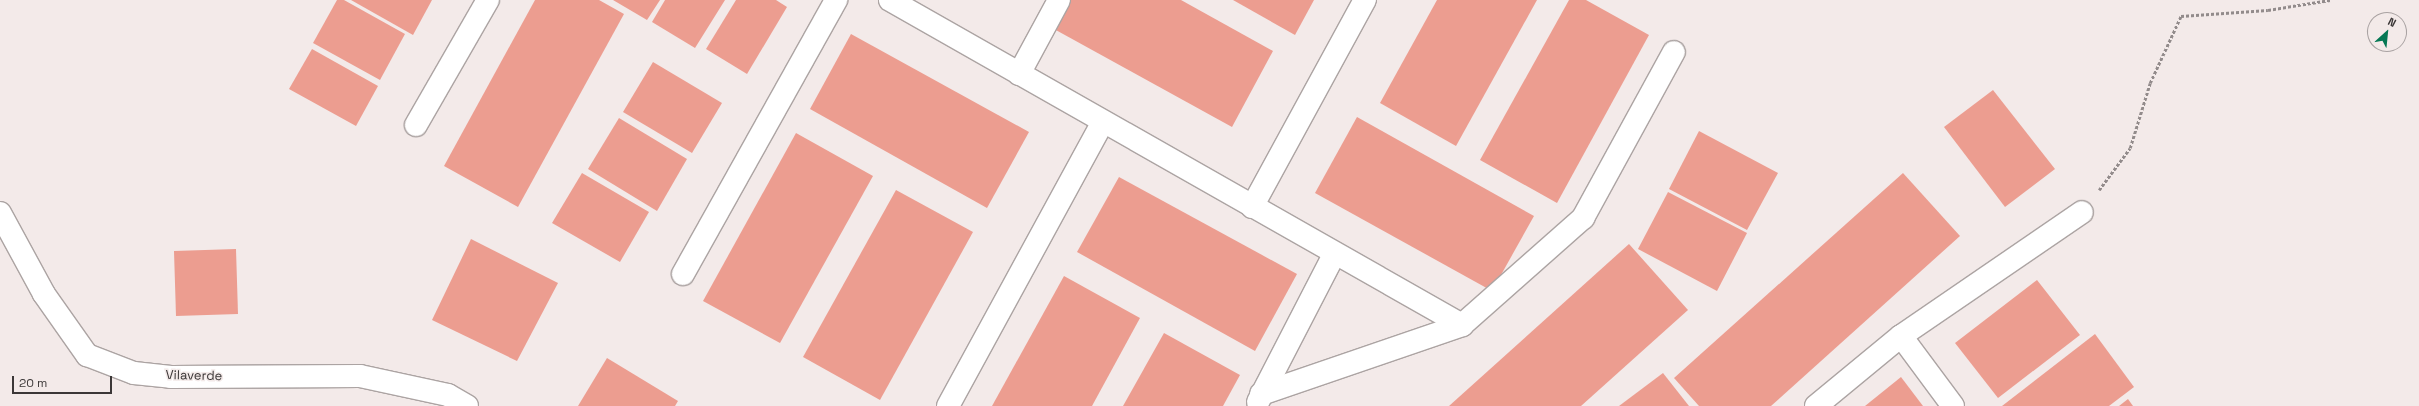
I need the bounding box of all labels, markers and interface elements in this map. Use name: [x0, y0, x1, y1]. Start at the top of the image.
north arrow: [2367, 12, 2407, 52]
text: N: [2386, 14, 2398, 30]
scale bar: [14, 368, 114, 394]
street label: Vilaverde: [166, 368, 222, 384]
text: 20 m: [19, 375, 47, 391]

